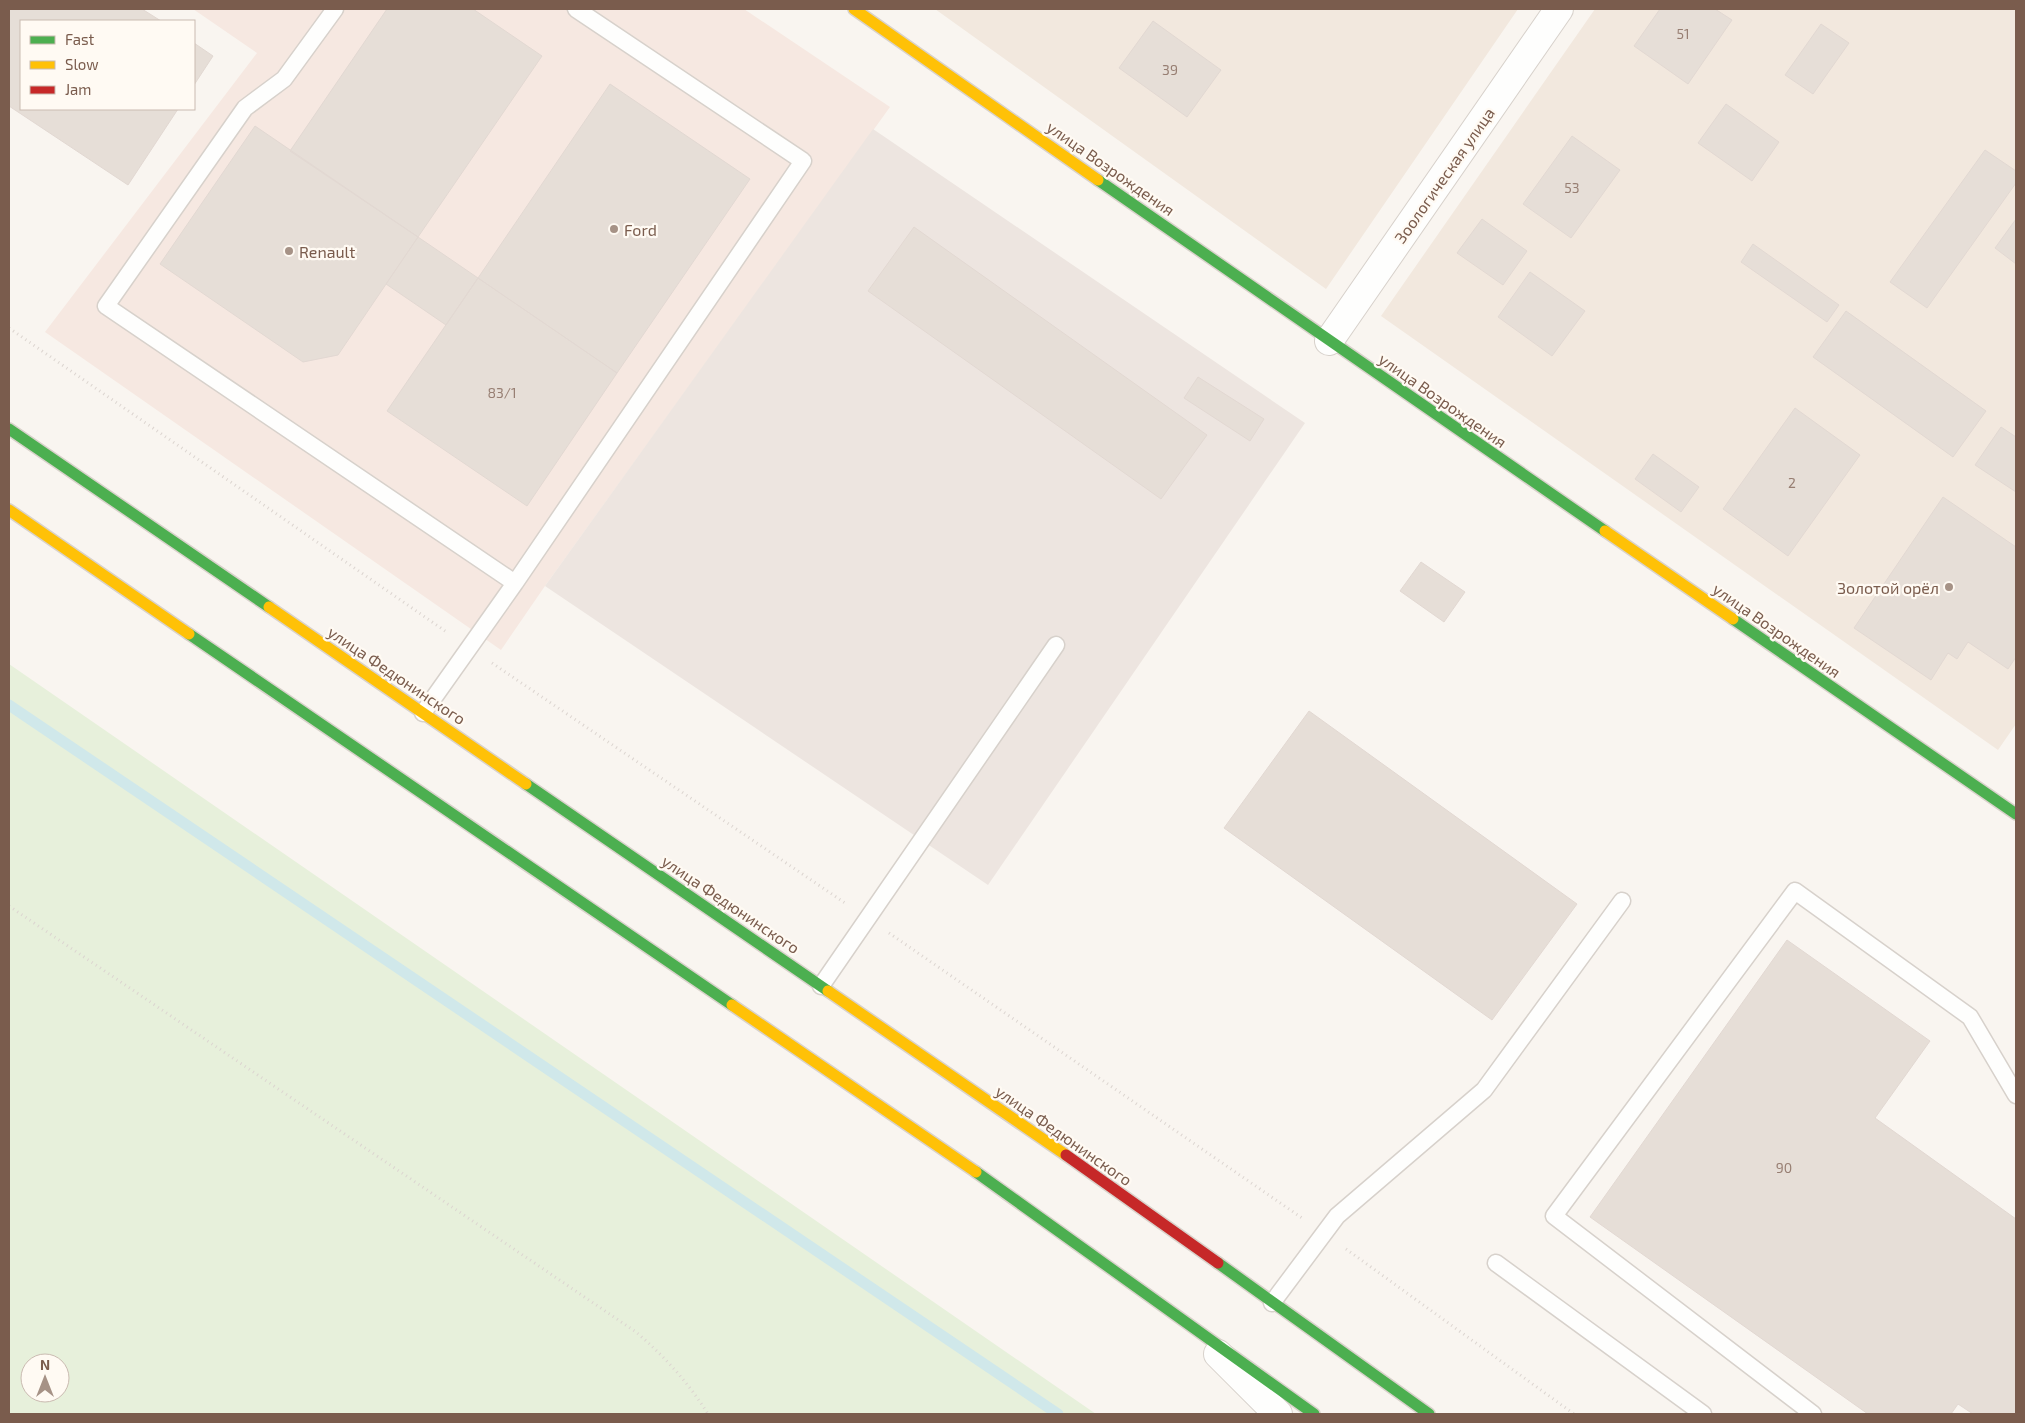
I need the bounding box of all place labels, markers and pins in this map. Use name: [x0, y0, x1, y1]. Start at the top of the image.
place label: Ford: [624, 220, 657, 239]
marker: Ford: [608, 223, 620, 235]
place label: Renault: [299, 242, 355, 261]
marker: Renault: [283, 245, 295, 257]
place label: Золотой орёл: [1837, 578, 1939, 597]
marker: Золотой орёл: [1943, 581, 1955, 593]

